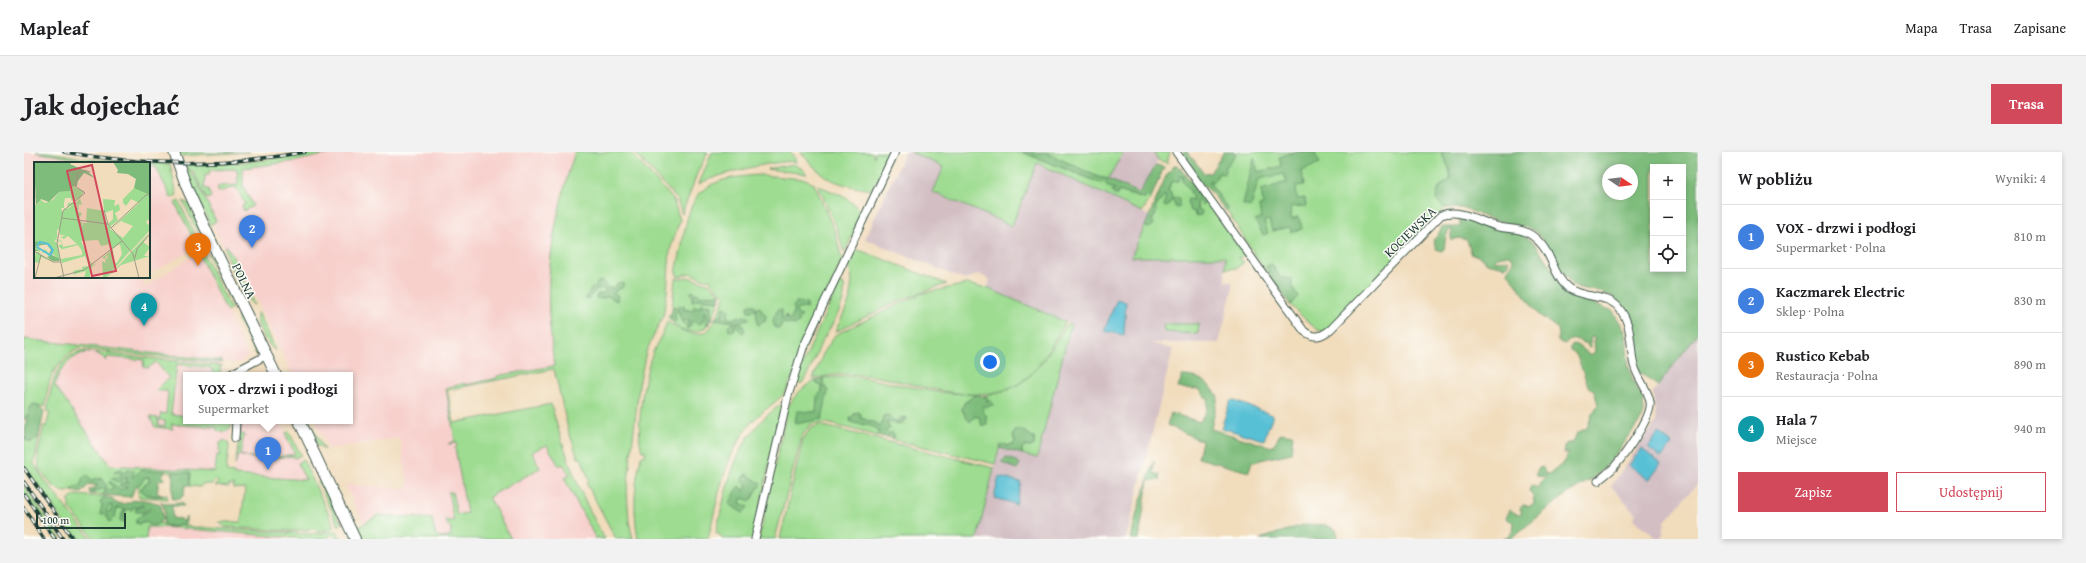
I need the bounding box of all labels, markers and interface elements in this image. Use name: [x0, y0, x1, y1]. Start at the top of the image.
text: Mapleaf: [20, 14, 89, 42]
text: Mapa: [1905, 18, 1938, 38]
text: Trasa: [1960, 18, 1992, 38]
text: Zapisane: [2014, 18, 2066, 38]
text: Jak dojechać: [24, 84, 179, 125]
button: Trasa: [1991, 84, 2062, 124]
inset map: [34, 162, 150, 278]
north arrow: [1602, 164, 1638, 200]
map controls: [1650, 164, 1686, 272]
button: +: [1650, 164, 1686, 200]
text: W pobliżu: [1738, 166, 1813, 191]
text: Wyniki: 4: [1995, 169, 2046, 188]
button: −: [1650, 200, 1686, 236]
street label: KOCIEWSKA: [1380, 202, 1440, 262]
pin: 2: [239, 215, 265, 248]
text: VOX - drzwi i podłogi: [1776, 217, 1916, 238]
text: 1: [1748, 227, 1754, 246]
text: 810 m: [2014, 227, 2046, 246]
pin: 3: [185, 233, 211, 266]
button: locate: [1650, 236, 1686, 272]
text: Supermarket · Polna: [1776, 238, 1886, 257]
street label: POLNA: [227, 260, 261, 302]
text: Kaczmarek Electric: [1776, 281, 1905, 302]
text: 2: [1748, 291, 1754, 310]
text: 830 m: [2014, 291, 2046, 310]
pin: 4: [131, 293, 157, 326]
text: Sklep · Polna: [1776, 302, 1844, 321]
text: Rustico Kebab: [1776, 345, 1870, 366]
your location: [980, 352, 1000, 372]
text: 3: [1748, 355, 1754, 374]
text: 890 m: [2014, 355, 2046, 374]
text: Restauracja · Polna: [1776, 366, 1878, 385]
popup: [183, 372, 353, 424]
text: VOX - drzwi i podłogi: [198, 378, 338, 399]
text: Supermarket: [198, 399, 269, 418]
text: Hala 7: [1776, 409, 1818, 430]
text: 4: [1748, 419, 1754, 438]
text: 940 m: [2014, 419, 2046, 438]
text: Miejsce: [1776, 430, 1817, 449]
pin: 1: [255, 437, 281, 470]
button: Zapisz: [1738, 472, 1888, 512]
button: Udostępnij: [1896, 472, 2046, 512]
scale bar: [36, 511, 126, 530]
text: 100 m: [42, 512, 69, 528]

